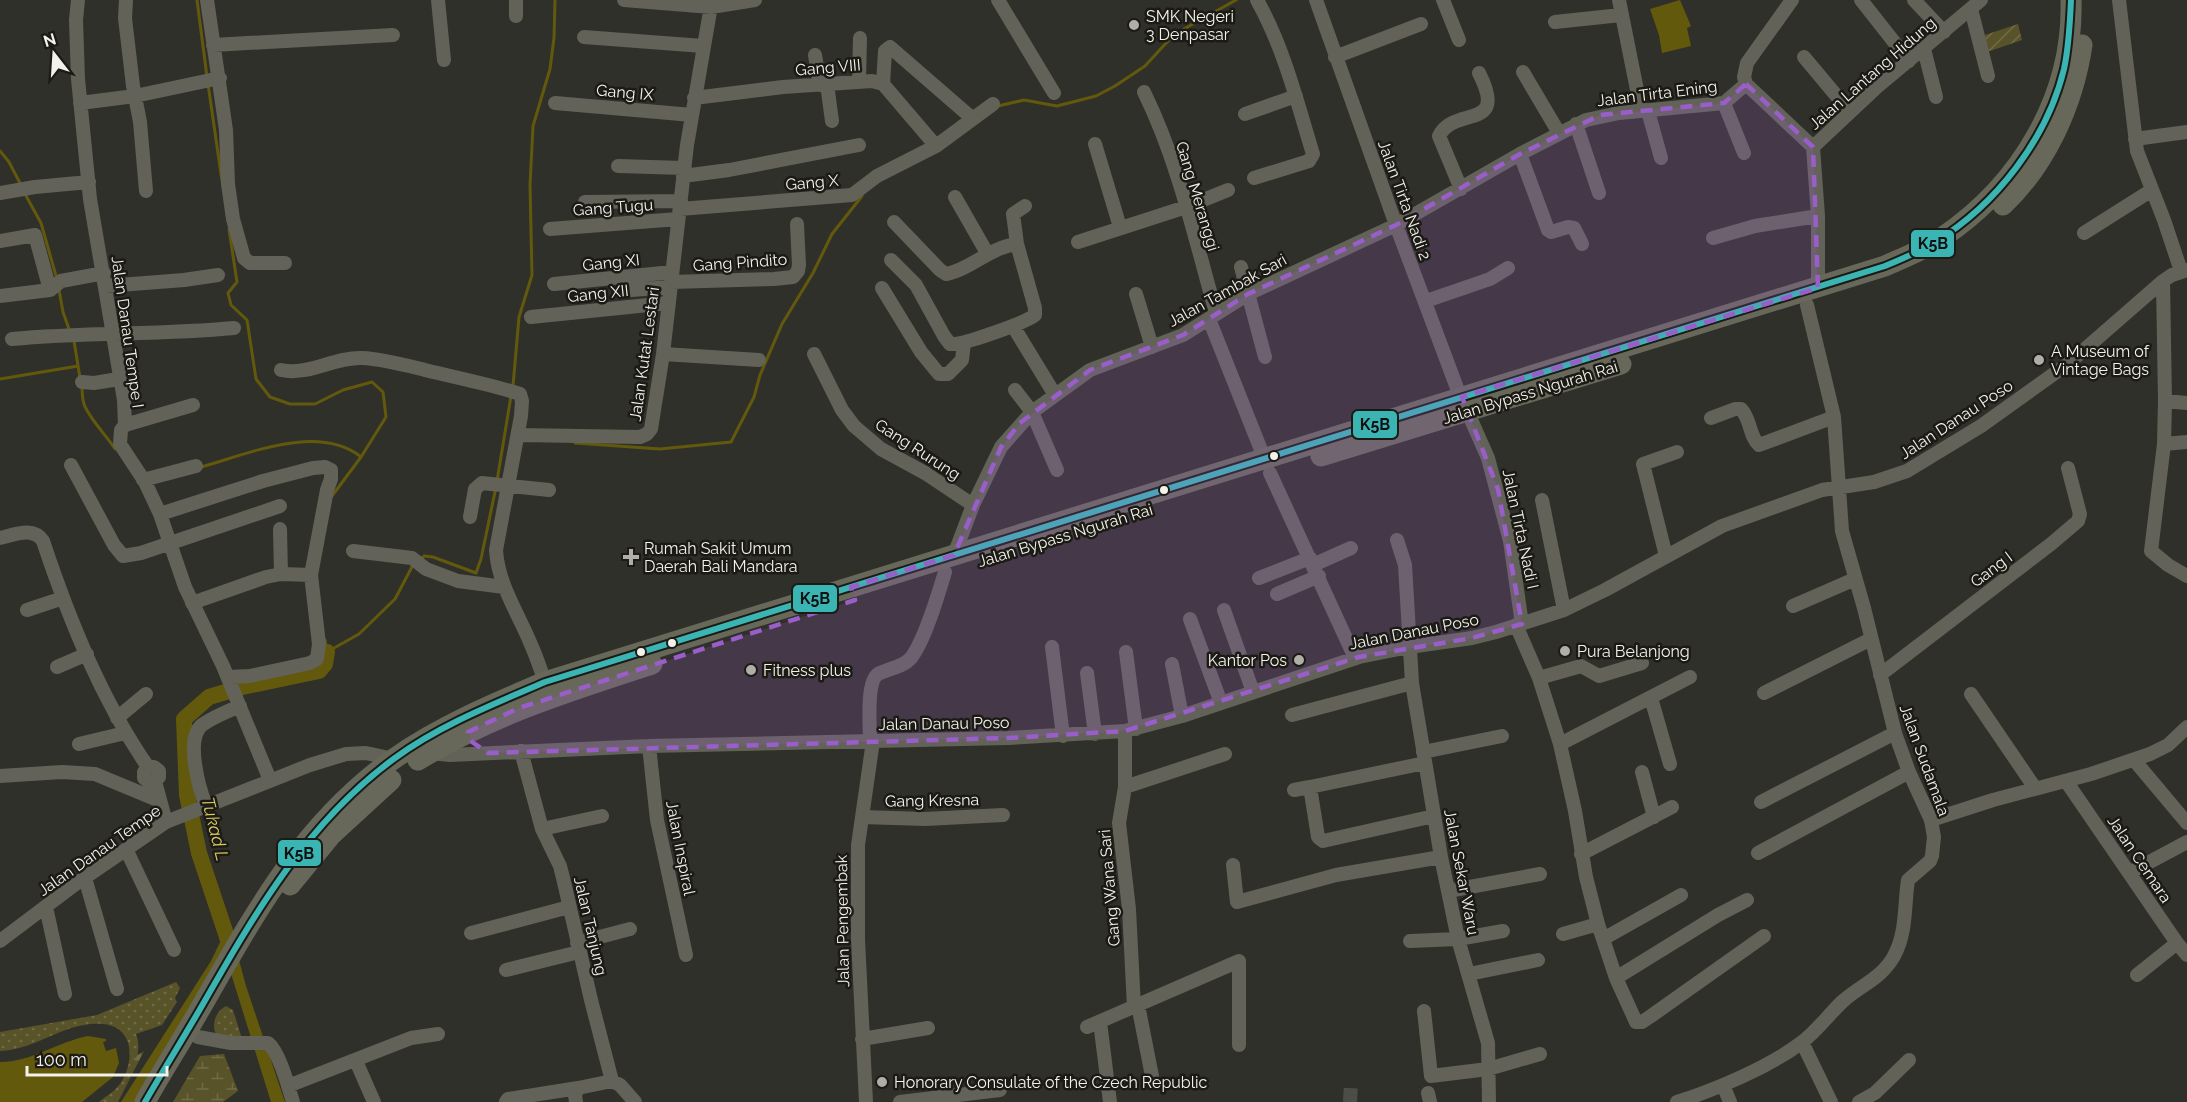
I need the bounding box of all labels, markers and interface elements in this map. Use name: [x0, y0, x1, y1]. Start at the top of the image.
place label: SMK Negeri 3 Denpasar: [1146, 7, 1234, 44]
street label: Jalan Lantang Hidung: [1805, 13, 1939, 133]
marker: SMK Negeri 3 Denpasar: [1127, 18, 1141, 32]
north arrow: [24, 24, 84, 84]
text: N: [41, 29, 58, 51]
street label: Gang VIII: [794, 55, 862, 80]
street label: Jalan Tirta Ening: [1596, 77, 1718, 110]
street label: Gang IX: [595, 81, 655, 105]
street label: Jalan Tirta Nadi 2: [1374, 138, 1435, 263]
street label: Gang Meranggi: [1172, 139, 1223, 253]
street label: Gang X: [785, 171, 840, 194]
street label: Gang Tugu: [572, 195, 654, 220]
line badge: K5B: [1910, 229, 1955, 258]
text: K5B: [1918, 234, 1948, 253]
street label: Gang XI: [582, 250, 641, 275]
street label: Gang Pindito: [692, 250, 788, 275]
street label: Jalan Tambak Sari: [1165, 250, 1290, 331]
street label: Jalan Danau Tempe I: [107, 255, 148, 409]
street label: Gang XII: [567, 281, 630, 306]
street label: Jalan Kutat Lestari: [626, 286, 663, 422]
place label: A Museum of Vintage Bags: [2051, 342, 2150, 379]
marker: A Museum of Vintage Bags: [2032, 353, 2046, 367]
street label: Jalan Bypass Ngurah Rai: [1440, 357, 1620, 428]
street label: Jalan Danau Poso: [1896, 376, 2016, 463]
line badge: K5B: [1352, 410, 1398, 439]
street label: Gang Rurung: [872, 415, 964, 484]
text: K5B: [1360, 415, 1390, 434]
unlabelled marker: [1268, 450, 1280, 462]
street label: Jalan Tirta Nadi I: [1499, 468, 1542, 591]
unlabelled marker: [1158, 484, 1170, 496]
street label: Jalan Bypass Ngurah Rai: [975, 500, 1155, 571]
place label: Rumah Sakit Umum Daerah Bali Mandara: [644, 539, 797, 576]
marker: Rumah Sakit Umum Daerah Bali Mandara: [622, 548, 640, 566]
street label: Gang I: [1967, 548, 2016, 591]
line badge: K5B: [792, 584, 838, 613]
text: K5B: [800, 589, 830, 608]
street label: Jalan Danau Poso: [1348, 610, 1480, 653]
unlabelled marker: [666, 637, 678, 649]
place label: Pura Belanjong: [1577, 642, 1690, 661]
marker: Pura Belanjong: [1558, 644, 1572, 658]
unlabelled marker: [635, 646, 647, 658]
place label: Kantor Pos: [1208, 651, 1287, 670]
marker: Kantor Pos: [1292, 653, 1306, 667]
place label: Fitness plus: [763, 661, 851, 680]
marker: Fitness plus: [744, 663, 758, 677]
street label: Jalan Sudamala: [1896, 702, 1953, 818]
street label: Jalan Danau Poso: [878, 713, 1010, 734]
street label: Gang Kresna: [885, 790, 979, 811]
water label: Tukad L: [197, 795, 234, 863]
street label: Jalan Inspiral: [662, 799, 699, 898]
street label: Jalan Danau Tempe: [34, 801, 164, 900]
street label: Jalan Sekar Waru: [1440, 808, 1483, 937]
street label: Jalan Cemara: [2104, 812, 2176, 906]
street label: Gang Wana Sari: [1095, 829, 1124, 947]
line badge: K5B: [277, 839, 322, 867]
text: K5B: [284, 844, 314, 863]
street label: Jalan Pengembak: [832, 854, 853, 987]
street label: Jalan Tanjung: [570, 875, 611, 977]
scale bar: [27, 1039, 166, 1077]
text: 100 m: [36, 1049, 87, 1070]
place label: Honorary Consulate of the Czech Republic: [894, 1073, 1208, 1092]
marker: Honorary Consulate of the Czech Republic: [875, 1075, 889, 1089]

